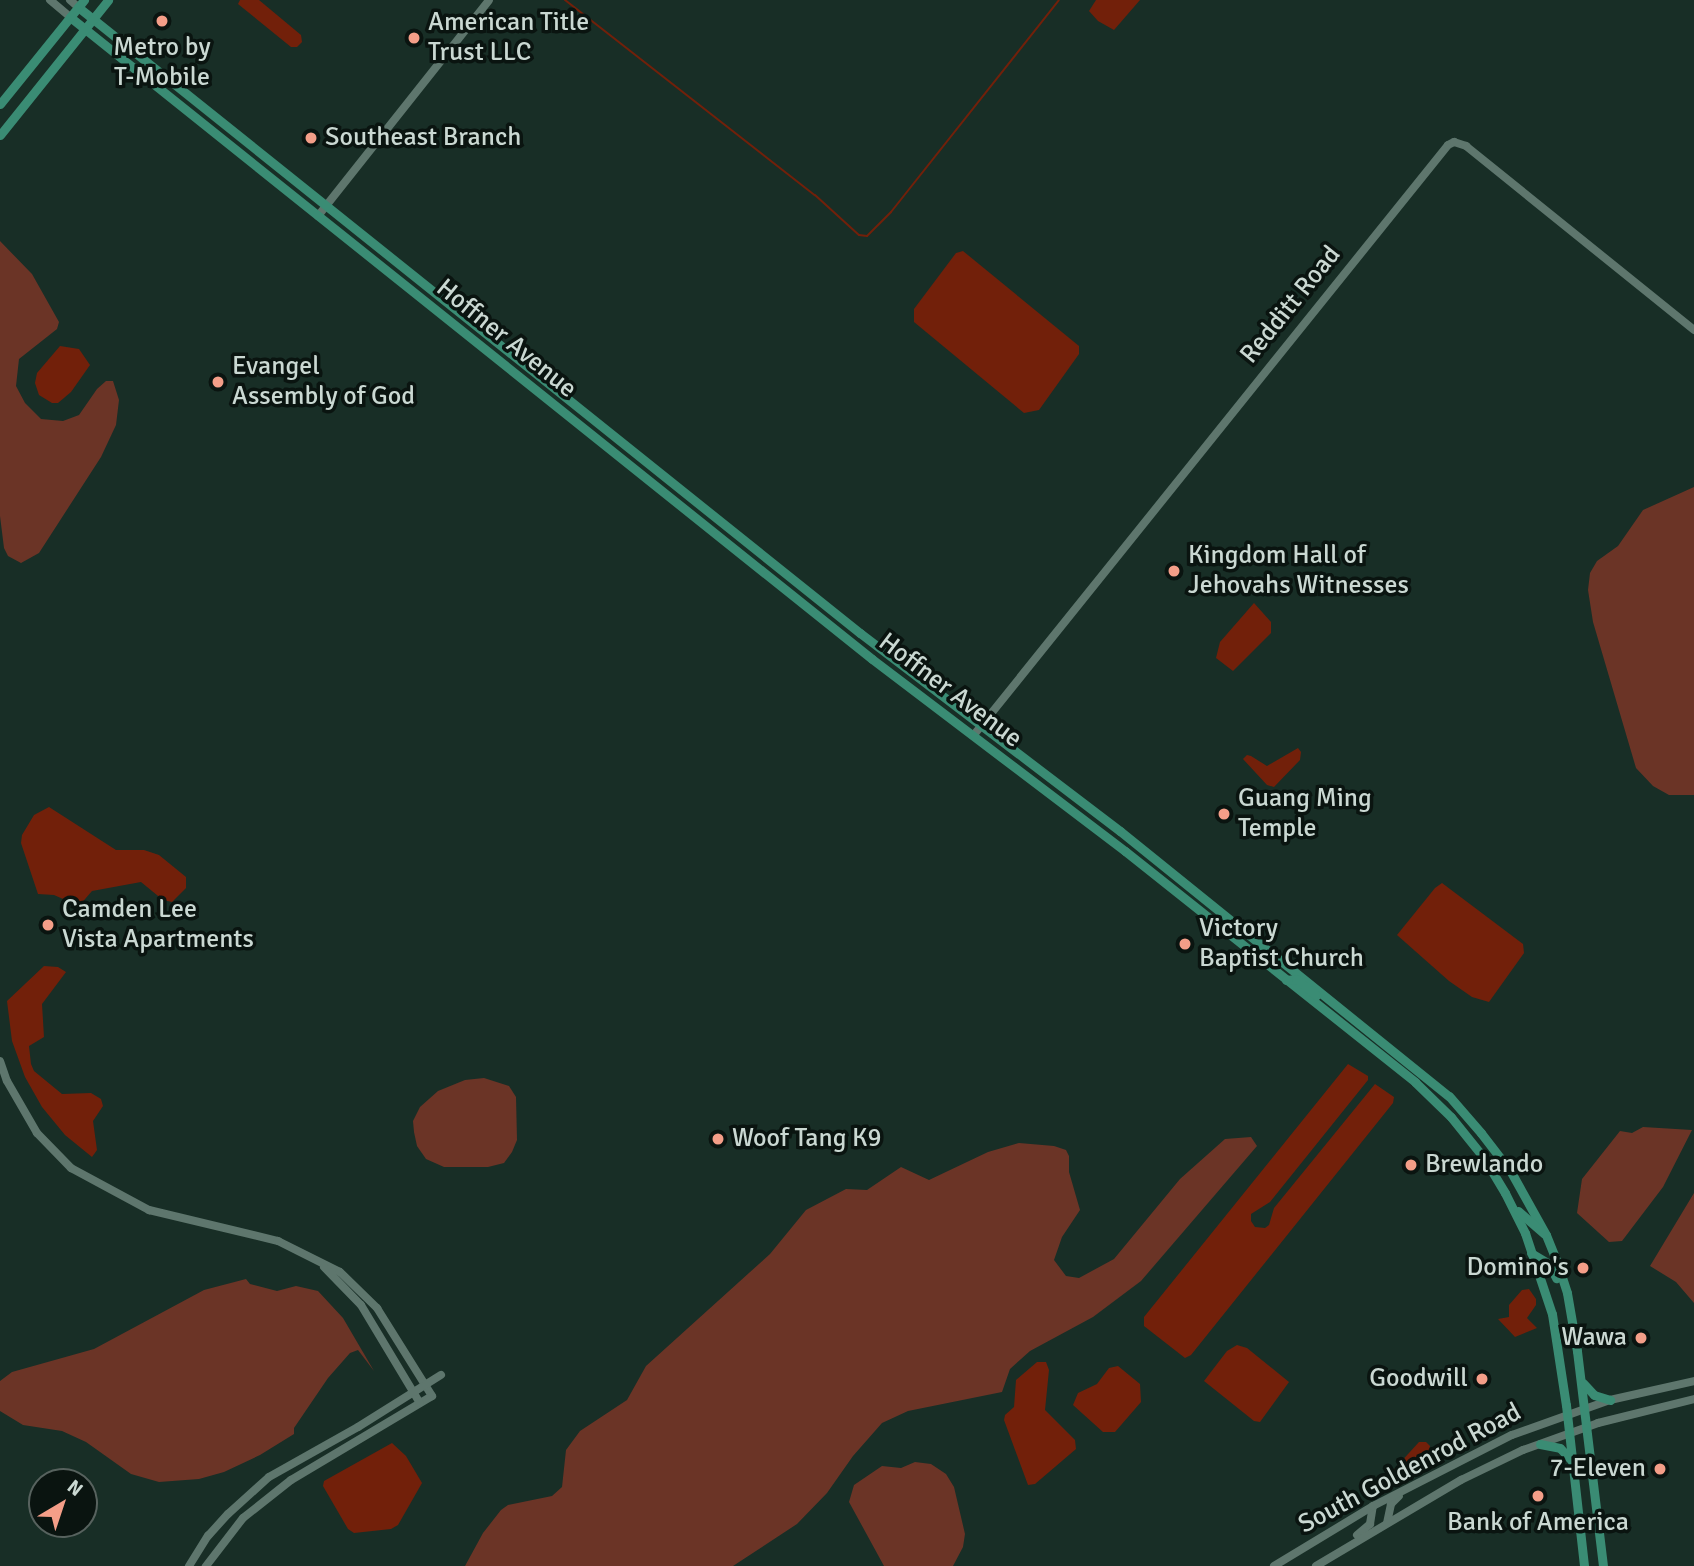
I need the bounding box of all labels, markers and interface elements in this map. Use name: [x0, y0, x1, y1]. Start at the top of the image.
place label: American Title Trust LLC: [428, 7, 589, 68]
marker: Metro by T-Mobile: [154, 13, 170, 29]
marker: American Title Trust LLC: [406, 30, 422, 46]
place label: Metro by T-Mobile: [113, 32, 211, 94]
place label: Southeast Branch: [325, 122, 521, 154]
marker: Southeast Branch: [303, 130, 319, 146]
street label: Redditt Road: [1234, 240, 1348, 370]
street label: Hoffner Avenue: [430, 273, 582, 405]
place label: Evangel Assembly of God: [232, 351, 415, 412]
marker: Evangel Assembly of God: [210, 374, 226, 390]
place label: Kingdom Hall of Jehovahs Witnesses: [1188, 540, 1409, 602]
marker: Kingdom Hall of Jehovahs Witnesses: [1166, 563, 1182, 579]
street label: Hoffner Avenue: [872, 627, 1028, 755]
place label: Guang Ming Temple: [1238, 783, 1372, 844]
marker: Guang Ming Temple: [1216, 806, 1232, 822]
place label: Camden Lee Vista Apartments: [62, 894, 254, 956]
place label: Victory Baptist Church: [1199, 913, 1364, 974]
marker: Camden Lee Vista Apartments: [40, 917, 56, 933]
marker: Victory Baptist Church: [1177, 936, 1193, 952]
place label: Woof Tang K9: [732, 1123, 882, 1155]
marker: Woof Tang K9: [710, 1131, 726, 1147]
place label: Brewlando: [1425, 1149, 1543, 1181]
marker: Brewlando: [1403, 1157, 1419, 1173]
place label: Domino's: [1466, 1252, 1569, 1284]
marker: Domino's: [1575, 1260, 1591, 1276]
place label: Wawa: [1561, 1322, 1627, 1354]
marker: Wawa: [1633, 1330, 1649, 1346]
place label: Goodwill: [1369, 1363, 1468, 1395]
marker: Goodwill: [1474, 1371, 1490, 1387]
street label: South Goldenrod Road: [1293, 1397, 1527, 1541]
place label: 7-Eleven: [1549, 1453, 1646, 1485]
marker: 7-Eleven: [1652, 1461, 1668, 1477]
north arrow: [28, 1468, 98, 1538]
text: N: [62, 1475, 88, 1502]
marker: Bank of America: [1530, 1488, 1546, 1504]
place label: Bank of America: [1447, 1507, 1629, 1539]

